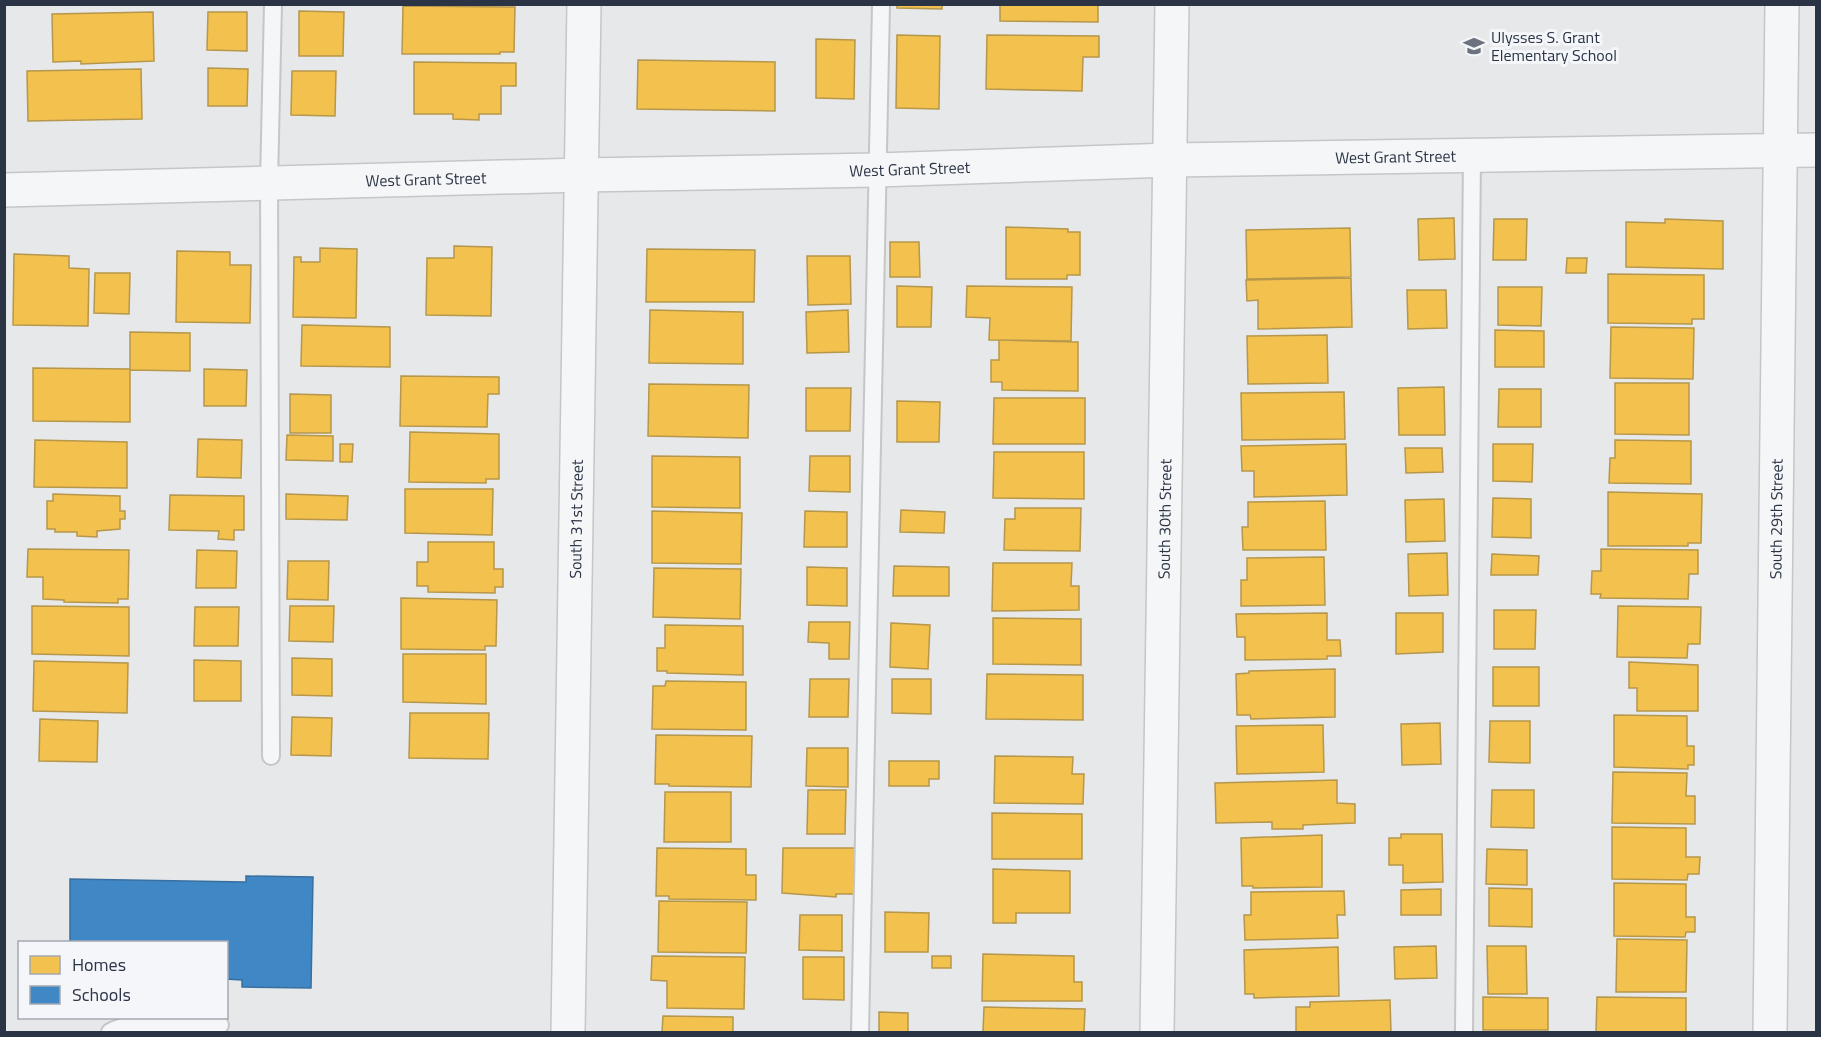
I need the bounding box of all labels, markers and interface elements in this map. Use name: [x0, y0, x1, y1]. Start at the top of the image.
place label: Ulysses S. Grant Elementary School: [1491, 25, 1617, 67]
school or university icon: Ulysses S. Grant Elementary School: [1462, 34, 1486, 58]
street label: West Grant Street: [1335, 144, 1457, 169]
street label: West Grant Street: [849, 155, 971, 182]
street label: West Grant Street: [365, 165, 487, 193]
street label: South 30th Street: [1152, 458, 1177, 579]
street label: South 29th Street: [1763, 458, 1789, 579]
street label: South 31st Street: [563, 459, 589, 579]
legend: [18, 941, 228, 1019]
text: Homes: [72, 951, 126, 978]
text: Schools: [72, 981, 131, 1008]

